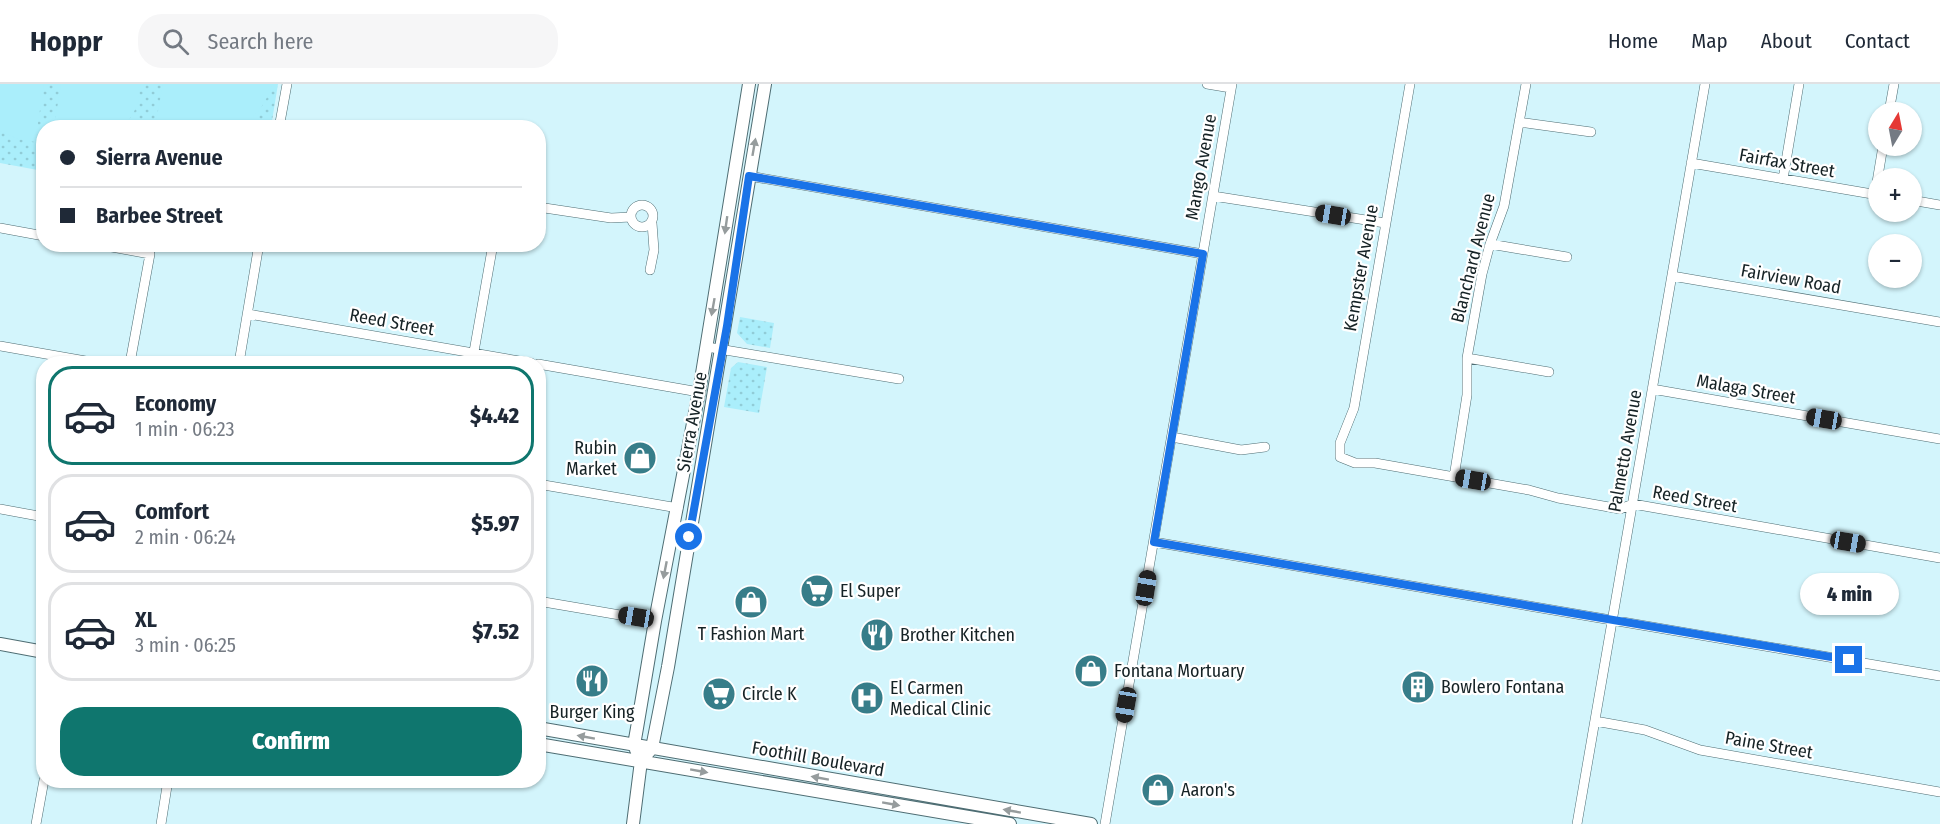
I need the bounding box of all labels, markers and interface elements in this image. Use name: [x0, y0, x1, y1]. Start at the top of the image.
search box: [138, 14, 558, 68]
text: Hoppr: [30, 25, 102, 58]
icon: search: [159, 25, 192, 58]
text: Search here: [207, 28, 313, 55]
text: Home: [1608, 28, 1658, 54]
text: Map: [1691, 28, 1728, 54]
text: About: [1761, 28, 1812, 54]
text: Contact: [1845, 28, 1910, 54]
north arrow: [1868, 102, 1922, 156]
map controls: [1868, 102, 1922, 288]
street label: Mango Avenue: [1181, 112, 1221, 222]
one-way arrow: [750, 137, 759, 156]
text: Sierra Avenue: [96, 144, 223, 171]
street label: Fairfax Street: [1737, 144, 1837, 182]
button: +: [1868, 168, 1922, 222]
street label: Blanchard Avenue: [1446, 191, 1500, 325]
text: Barbee Street: [96, 202, 223, 229]
car: [1314, 203, 1352, 227]
street label: Kempster Avenue: [1339, 203, 1383, 333]
one-way arrow: [721, 215, 730, 234]
button: −: [1868, 234, 1922, 288]
street label: Fairview Road: [1739, 259, 1843, 299]
one-way arrow: [709, 298, 718, 317]
street label: Reed Street: [348, 304, 436, 340]
street label: Malaga Street: [1695, 369, 1797, 409]
street label: Sierra Avenue: [672, 370, 712, 474]
street label: Palmetto Avenue: [1603, 388, 1647, 514]
icon: car: [63, 389, 117, 443]
text: Economy: [135, 390, 216, 417]
text: $4.42: [470, 402, 519, 429]
car: [1805, 407, 1843, 431]
text: 1 min · 06:23: [135, 417, 234, 441]
place label: Rubin Market: [566, 437, 617, 480]
shop icon: Rubin Market: [622, 440, 658, 476]
car: [1454, 468, 1492, 492]
street label: Reed Street: [1651, 481, 1739, 517]
icon: car: [63, 497, 117, 551]
text: Comfort: [135, 498, 209, 525]
text: $5.97: [471, 510, 519, 537]
route start: [675, 523, 702, 550]
text: 2 min · 06:24: [135, 525, 236, 549]
car: [1829, 530, 1867, 554]
one-way arrow: [660, 561, 669, 580]
car: [1134, 569, 1158, 607]
supermarket icon: El Super: [799, 573, 835, 609]
callout: 4 min: [1800, 573, 1898, 615]
place label: El Super: [840, 580, 901, 602]
text: 4 min: [1827, 582, 1872, 606]
shop icon: T Fashion Mart: [733, 584, 769, 620]
icon: car: [63, 605, 117, 659]
car: [617, 605, 655, 629]
text: XL: [135, 606, 157, 633]
restaurant icon: Brother Kitchen: [859, 617, 895, 653]
text: $7.52: [472, 618, 519, 645]
place label: T Fashion Mart: [698, 623, 804, 645]
place label: Brother Kitchen: [900, 624, 1015, 646]
text: 3 min · 06:25: [135, 633, 236, 657]
route end: [1835, 646, 1862, 673]
shop icon: Fontana Mortuary: [1073, 653, 1109, 689]
place label: Fontana Mortuary: [1114, 660, 1244, 682]
restaurant icon: Burger King: [574, 663, 610, 699]
building icon: Bowlero Fontana: [1400, 669, 1436, 705]
supermarket icon: Circle K: [701, 676, 737, 712]
place label: Bowlero Fontana: [1441, 676, 1564, 698]
place label: El Carmen Medical Clinic: [890, 677, 991, 720]
hospital icon: El Carmen Medical Clinic: [849, 680, 885, 716]
place label: Circle K: [742, 683, 797, 705]
car: [1114, 686, 1138, 724]
place label: Burger King: [550, 701, 635, 723]
button: Confirm: [60, 707, 522, 776]
street label: Paine Street: [1723, 726, 1815, 764]
one-way arrow: [577, 732, 596, 741]
street label: Foothill Boulevard: [750, 737, 886, 781]
one-way arrow: [690, 767, 709, 776]
shop icon: Aaron's: [1140, 772, 1176, 808]
one-way arrow: [811, 773, 830, 782]
place label: Aaron's: [1181, 779, 1235, 801]
one-way arrow: [882, 799, 901, 808]
one-way arrow: [1003, 806, 1022, 815]

